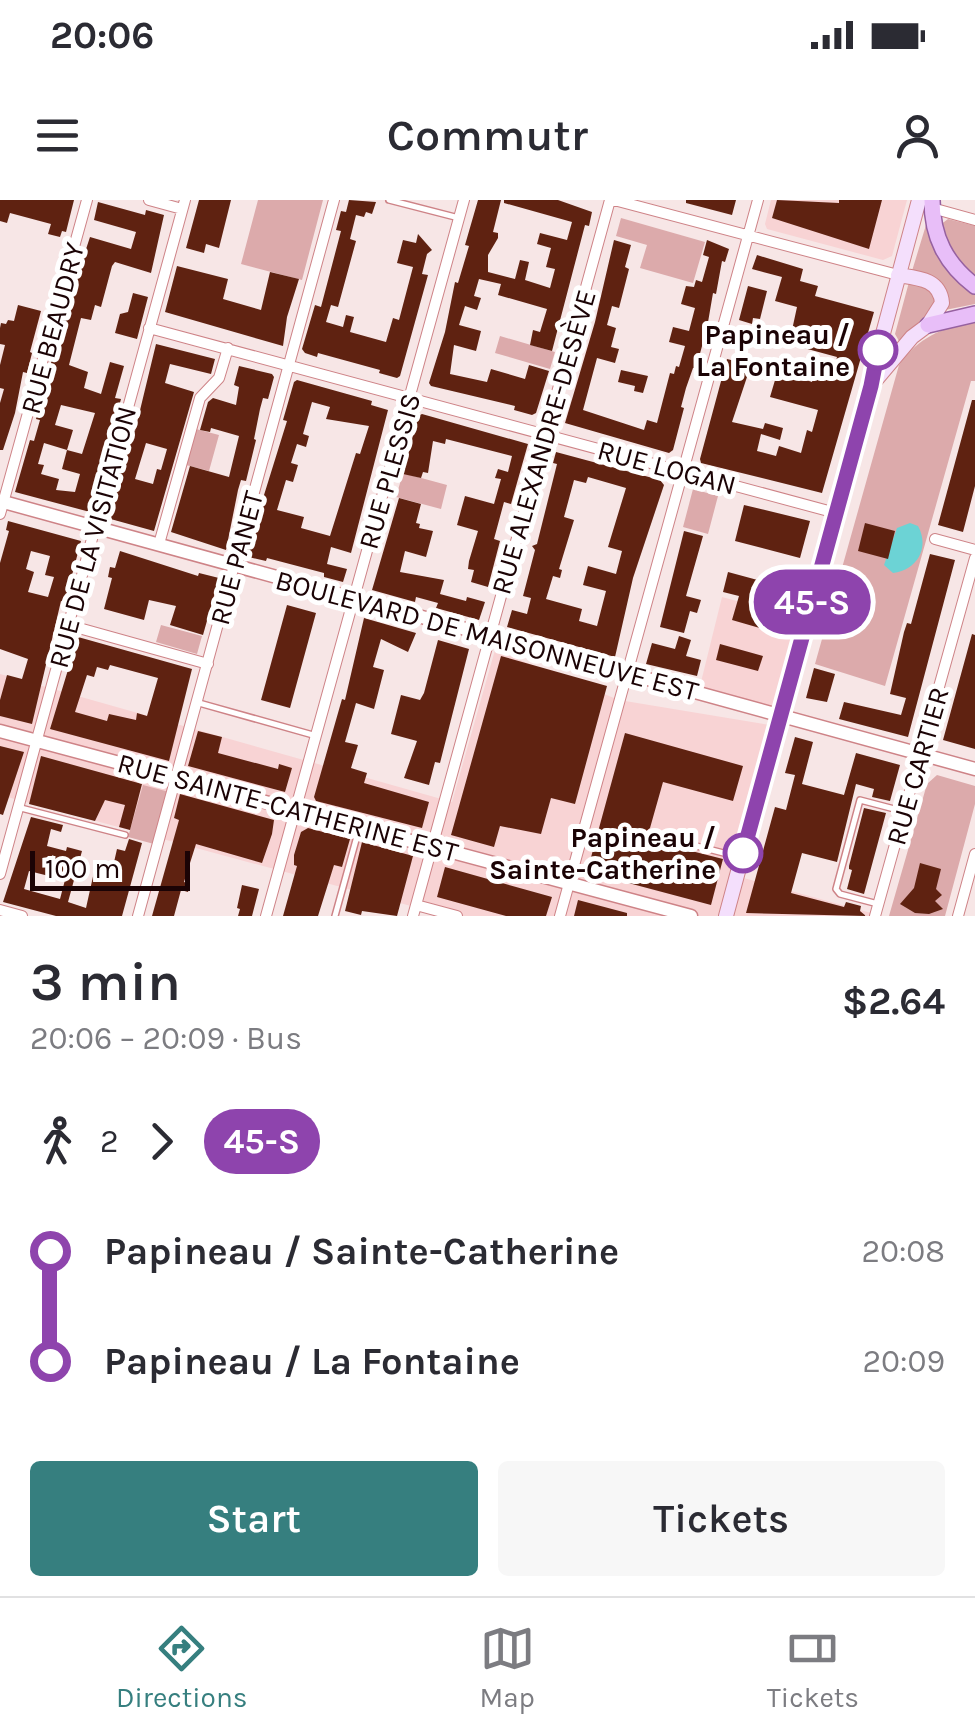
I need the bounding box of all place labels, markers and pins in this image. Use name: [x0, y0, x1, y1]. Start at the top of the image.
place label: Papineau / La Fontaine: [696, 318, 850, 383]
marker: Papineau / La Fontaine: [859, 331, 897, 369]
place label: Papineau / Sainte-Catherine: [489, 821, 716, 886]
marker: Papineau / Sainte-Catherine: [724, 834, 762, 872]

